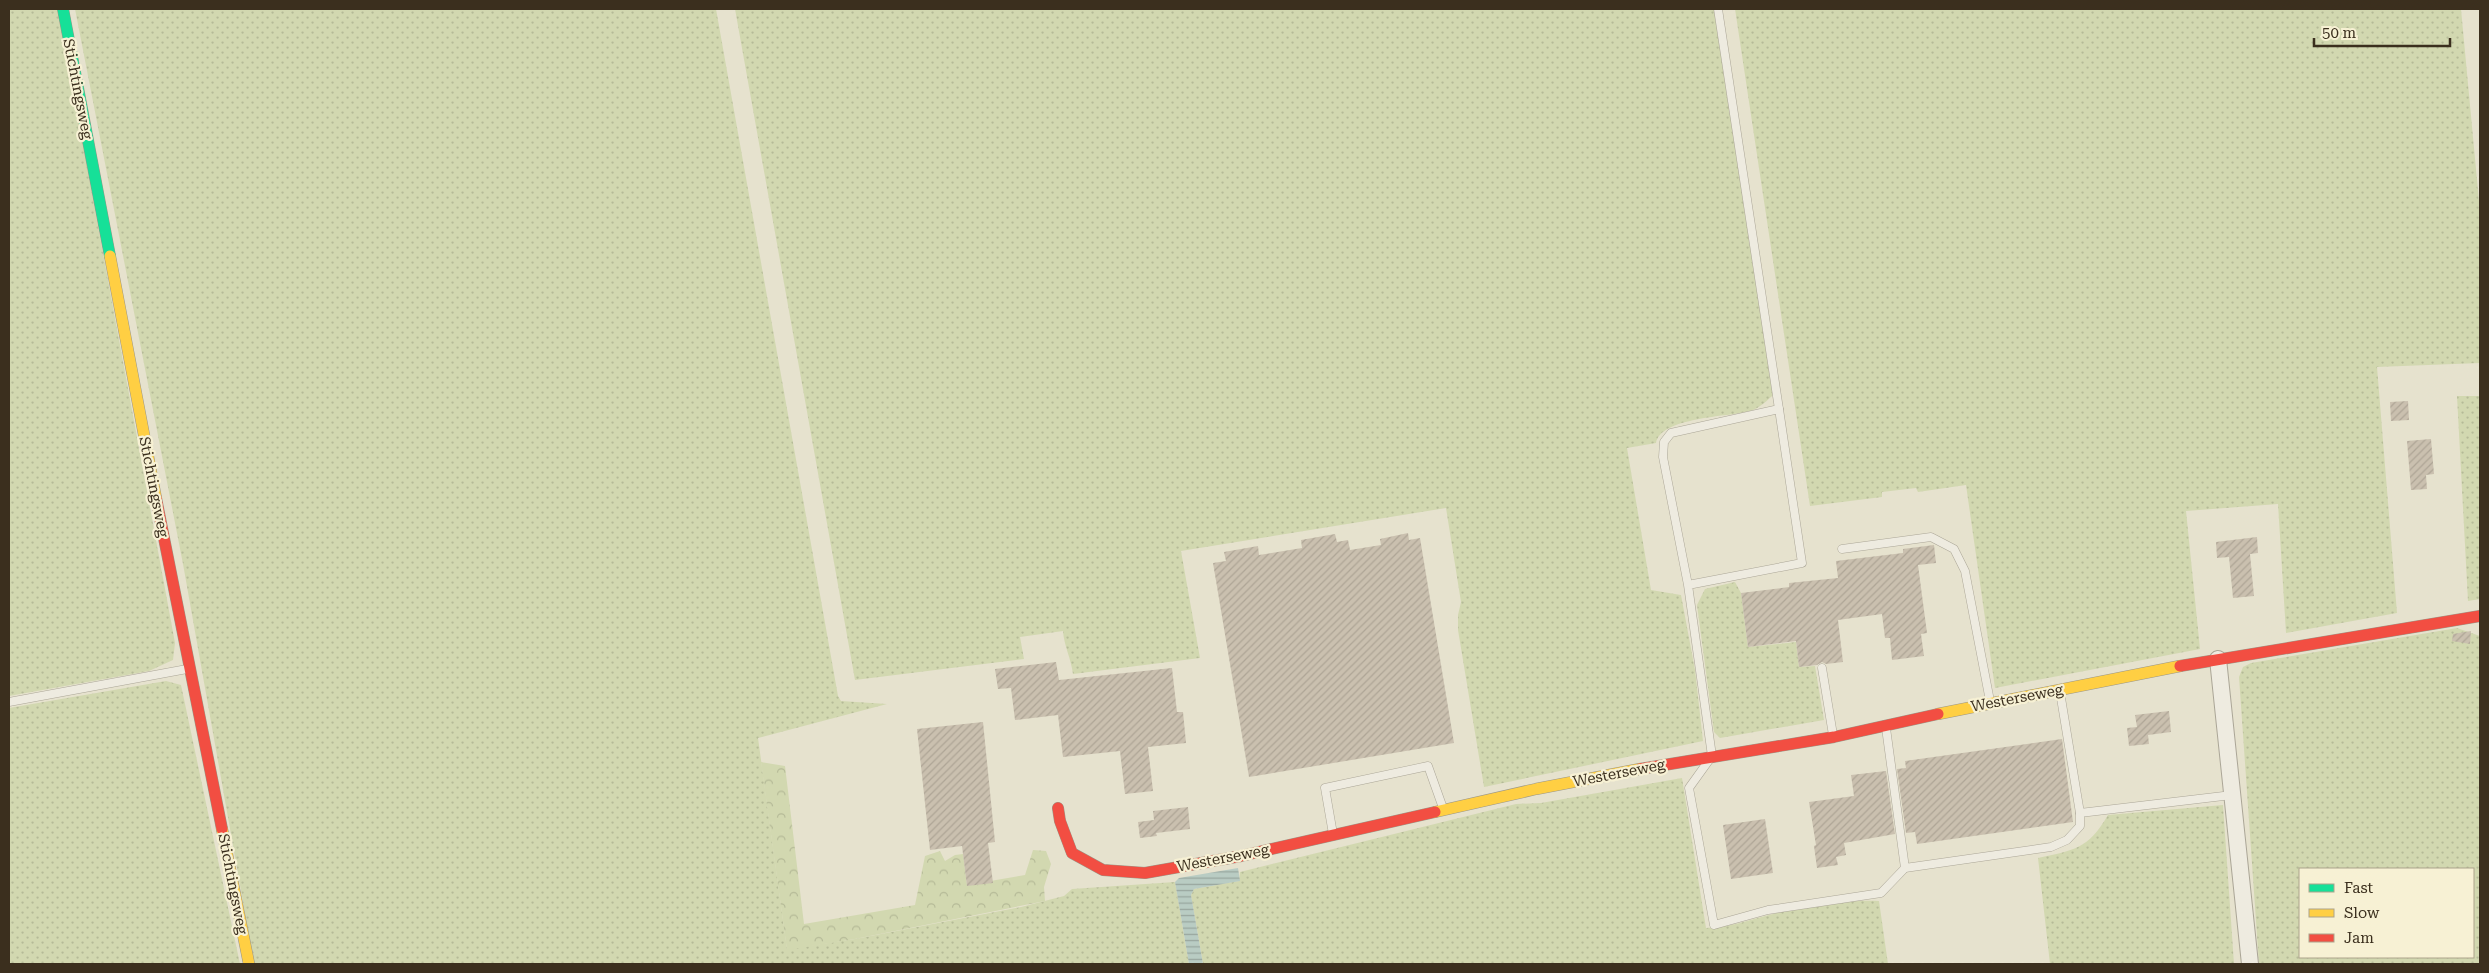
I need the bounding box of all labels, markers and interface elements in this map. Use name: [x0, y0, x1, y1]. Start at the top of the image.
scale bar: [2314, 15, 2450, 47]
text: 50 m: [2322, 24, 2357, 42]
street label: Stichtingsweg: [59, 37, 97, 141]
street label: Stichtingsweg: [135, 435, 173, 539]
street label: Westerseweg: [1969, 680, 2065, 716]
street label: Westerseweg: [1571, 755, 1667, 791]
street label: Stichtingsweg: [214, 832, 252, 936]
street label: Westerseweg: [1175, 840, 1271, 876]
legend: [2299, 868, 2474, 958]
text: Fast: [2344, 879, 2374, 897]
text: Slow: [2344, 904, 2380, 922]
text: Jam: [2344, 929, 2374, 947]

